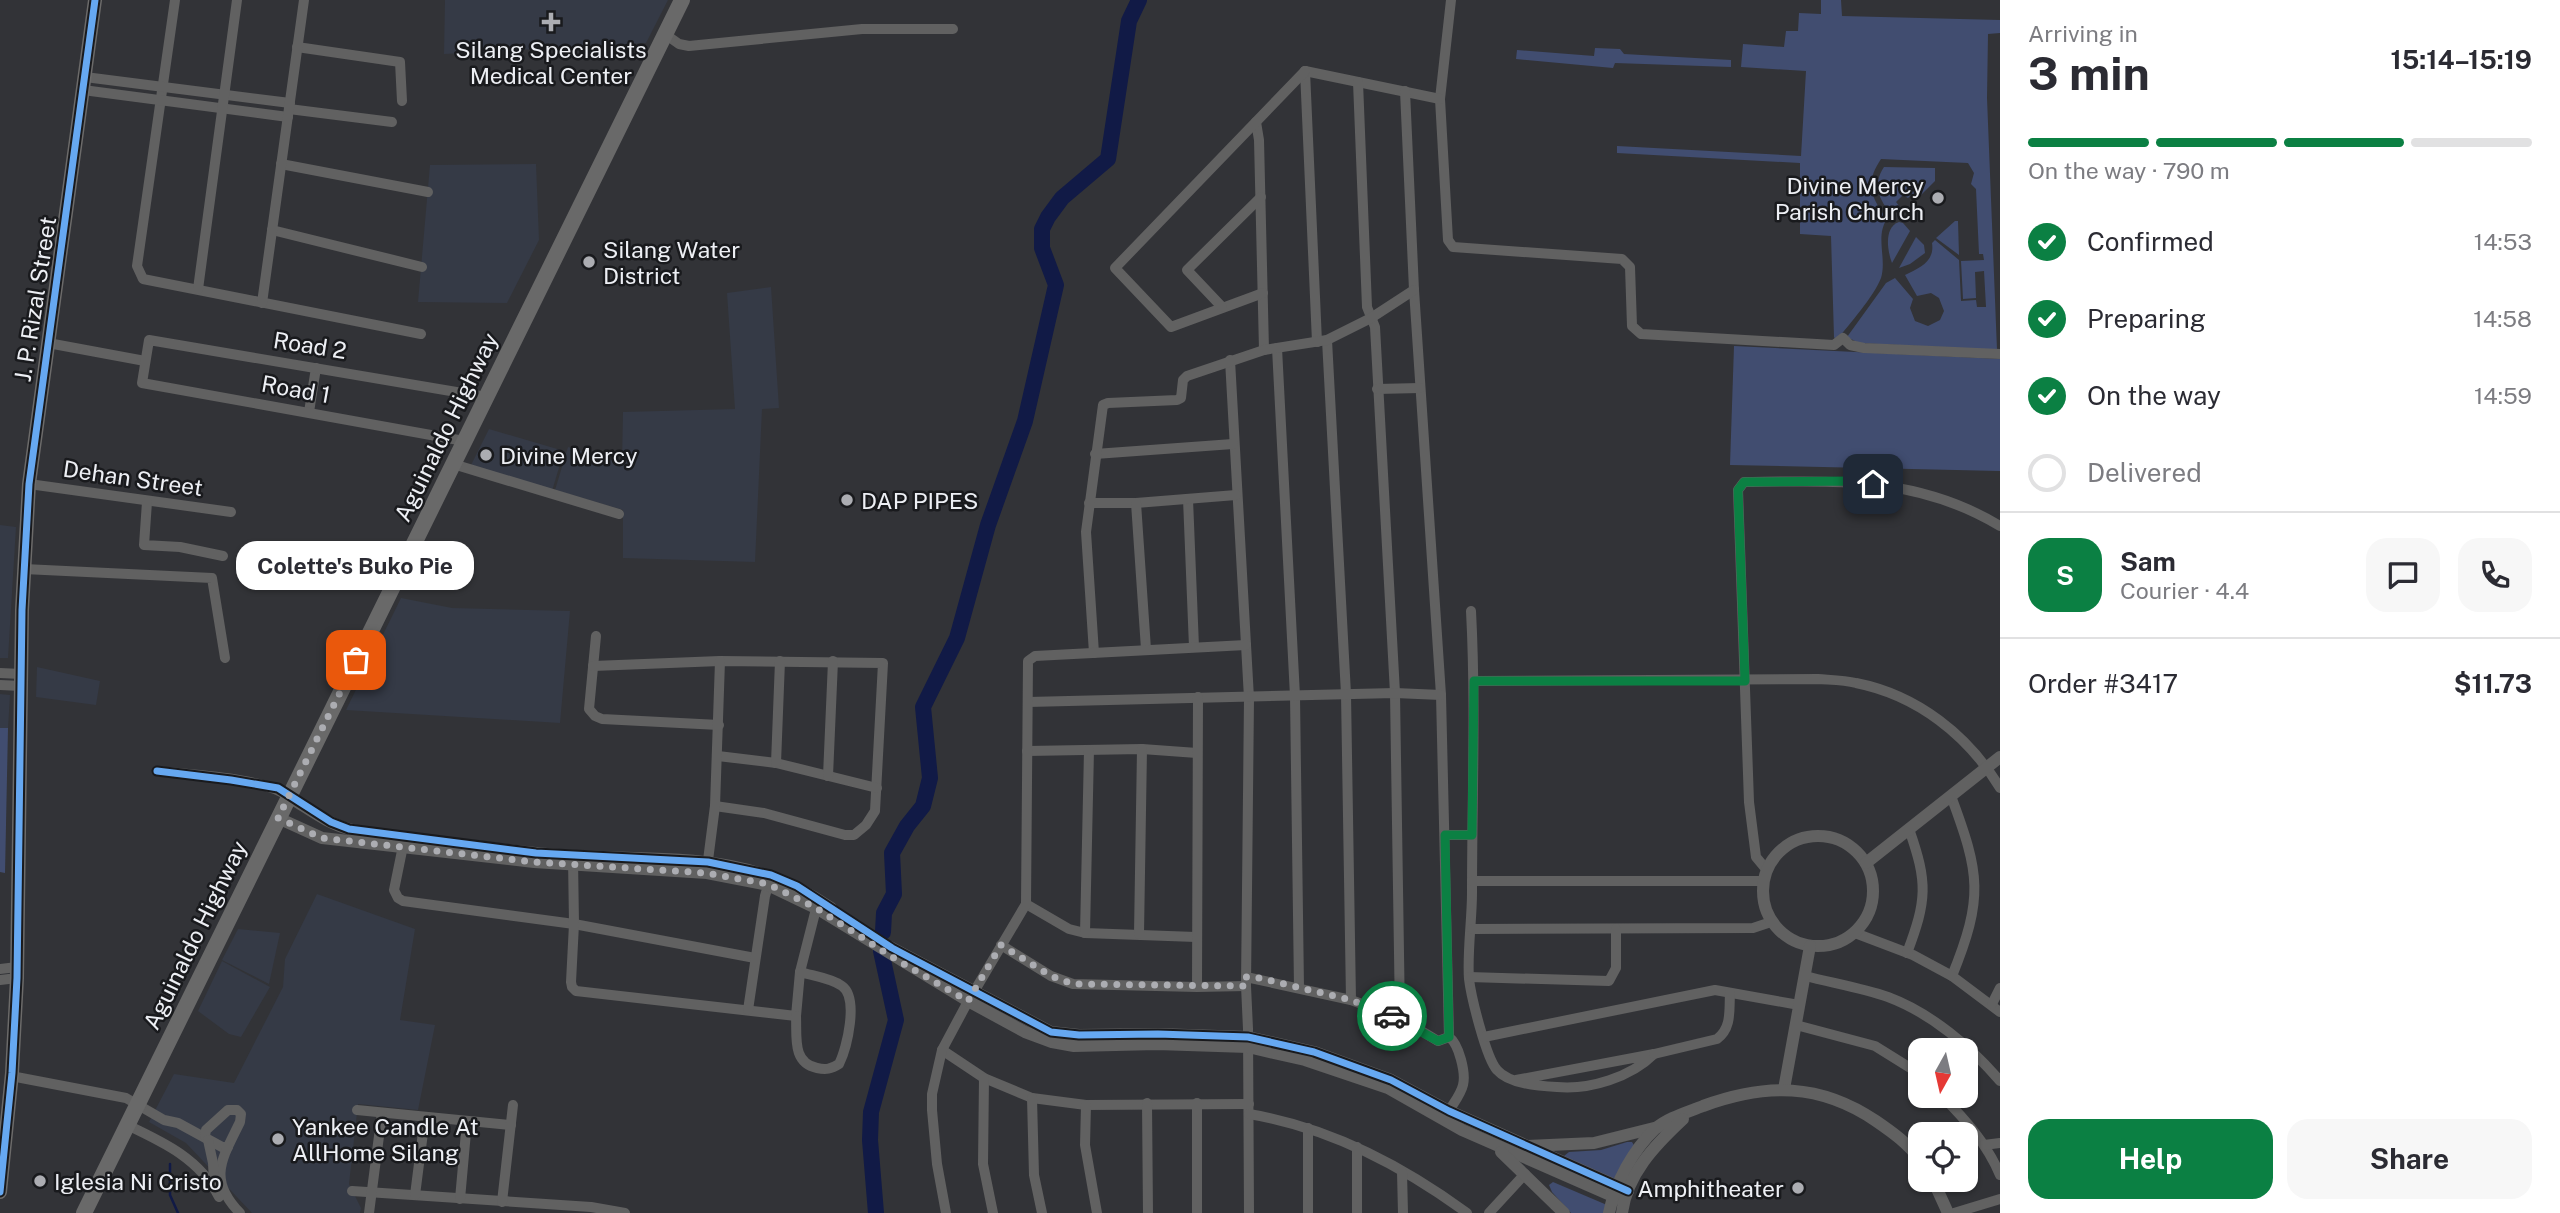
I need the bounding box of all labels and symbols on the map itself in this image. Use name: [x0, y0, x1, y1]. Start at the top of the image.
marker: Silang Specialists Medical Center: [541, 12, 561, 32]
place label: Silang Specialists Medical Center: [455, 36, 647, 89]
place label: Divine Mercy Parish Church: [1775, 172, 1924, 225]
marker: Divine Mercy Parish Church: [1930, 190, 1946, 206]
street label: J. P. Rizal Street: [9, 215, 61, 383]
place label: Silang Water District: [603, 236, 740, 289]
marker: Silang Water District: [581, 254, 597, 270]
street label: Road 2: [271, 326, 349, 364]
street label: Aguinaldo Highway: [389, 328, 503, 526]
street label: Road 1: [259, 370, 333, 408]
place label: Divine Mercy: [500, 442, 638, 469]
marker: Divine Mercy: [478, 447, 494, 463]
pin: [1843, 454, 1903, 514]
street label: Dehan Street: [61, 455, 205, 501]
place label: DAP PIPES: [861, 487, 978, 514]
marker: DAP PIPES: [839, 492, 855, 508]
callout: Colette's Buko Pie: [237, 541, 475, 590]
pin: [326, 630, 386, 690]
street label: Aguinaldo Highway: [138, 836, 252, 1034]
courier: [1357, 981, 1427, 1051]
north arrow: [1908, 1038, 1978, 1108]
place label: Yankee Candle At AllHome Silang: [292, 1113, 479, 1166]
marker: Yankee Candle At AllHome Silang: [270, 1131, 286, 1147]
place label: Iglesia Ni Cristo: [54, 1168, 222, 1195]
marker: Iglesia Ni Cristo: [32, 1173, 48, 1189]
place label: Amphitheater: [1637, 1175, 1784, 1202]
marker: Amphitheater: [1790, 1180, 1806, 1196]

